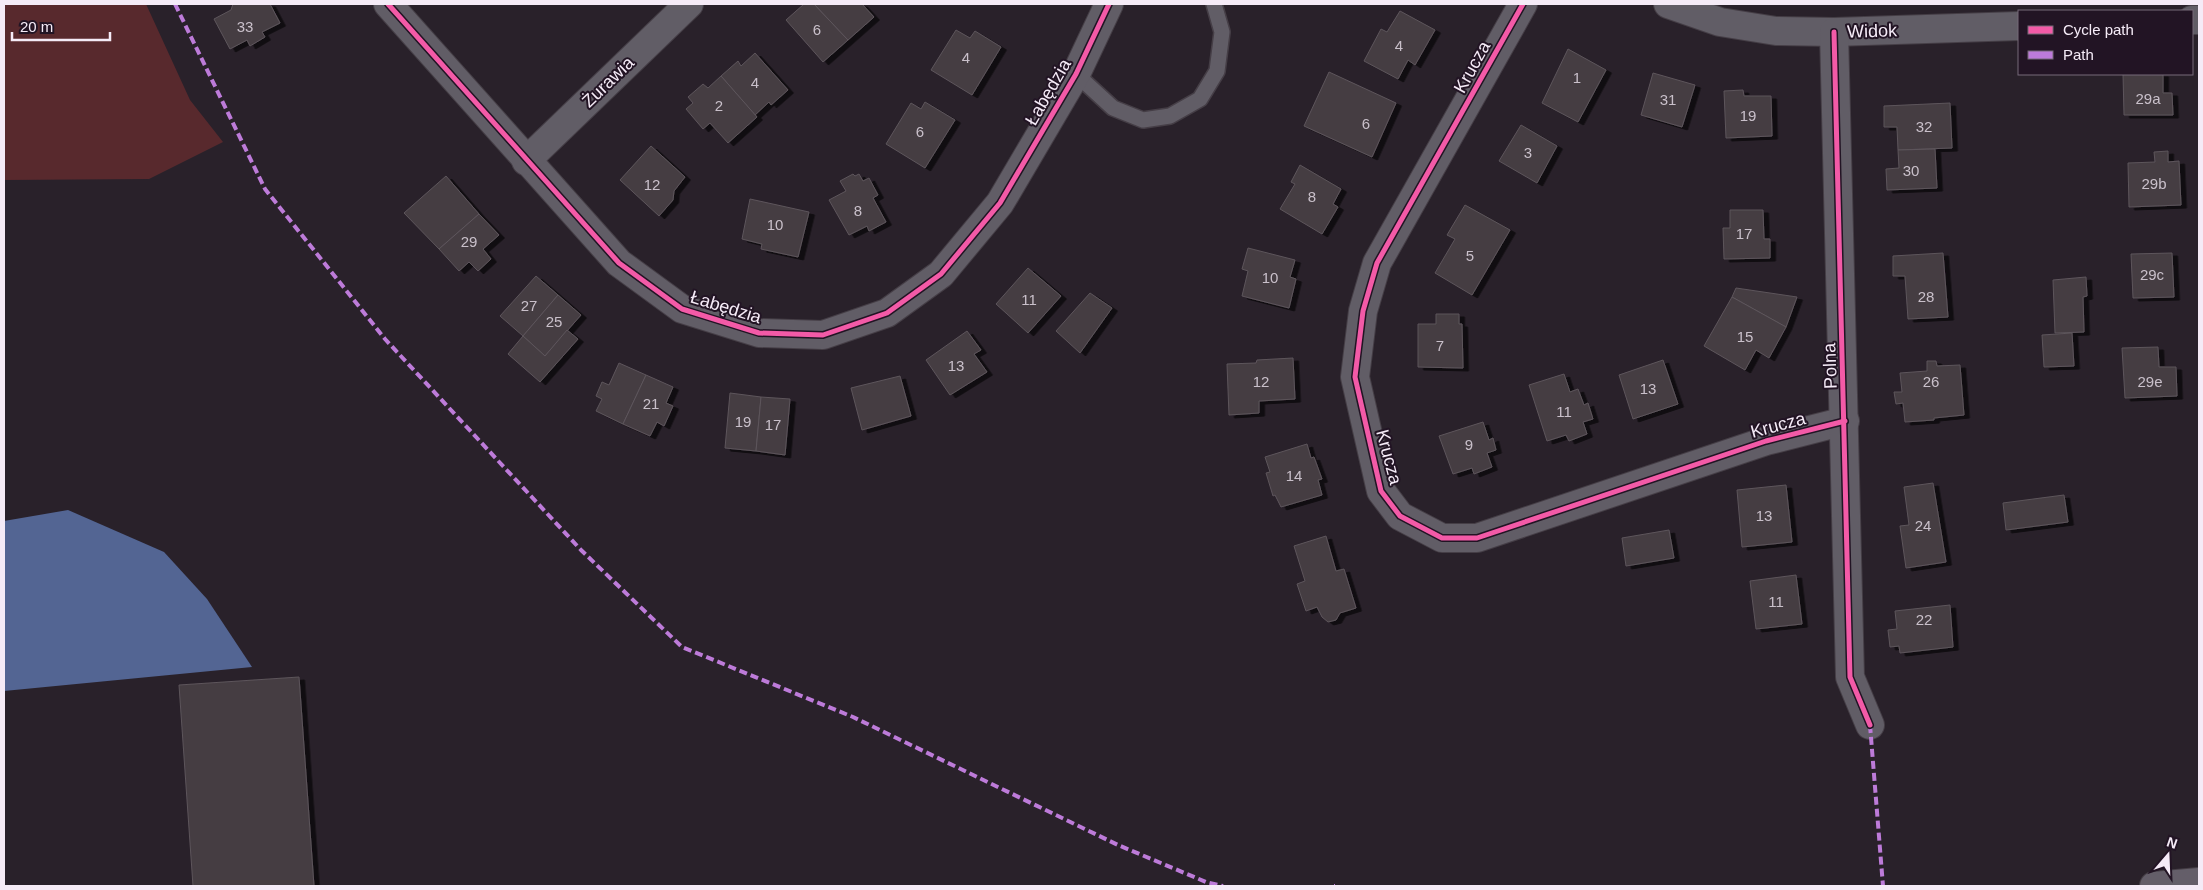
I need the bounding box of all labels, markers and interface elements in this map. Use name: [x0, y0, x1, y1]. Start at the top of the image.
scale bar: [12, 10, 110, 42]
legend: [2018, 10, 2193, 75]
text: 20 m: [20, 18, 53, 35]
house number: 33: [237, 18, 253, 35]
street label: Widok: [1847, 20, 1898, 42]
house number: 6: [813, 21, 821, 38]
text: Cycle path: [2063, 21, 2134, 38]
house number: 4: [1395, 37, 1403, 54]
street label: Krucza: [1450, 37, 1495, 96]
text: Path: [2063, 46, 2094, 63]
house number: 4: [962, 49, 970, 66]
street label: Żurawia: [578, 52, 639, 111]
street label: Łabędzia: [1021, 55, 1075, 129]
house number: 1: [1573, 69, 1581, 86]
house number: 4: [751, 74, 759, 91]
house number: 29a: [2135, 90, 2161, 107]
house number: 31: [1660, 91, 1676, 108]
house number: 2: [715, 97, 723, 114]
house number: 19: [1740, 107, 1756, 124]
house number: 6: [1362, 115, 1370, 132]
house number: 32: [1916, 118, 1932, 135]
house number: 6: [916, 123, 924, 140]
house number: 3: [1524, 144, 1532, 161]
house number: 30: [1903, 162, 1919, 179]
house number: 29b: [2141, 175, 2167, 192]
house number: 12: [644, 176, 660, 193]
house number: 8: [1308, 188, 1316, 205]
house number: 8: [854, 202, 862, 219]
house number: 10: [767, 216, 783, 233]
house number: 17: [1736, 225, 1752, 242]
house number: 29: [461, 233, 477, 250]
house number: 5: [1466, 247, 1474, 264]
house number: 29c: [2140, 266, 2165, 283]
house number: 10: [1262, 269, 1278, 286]
street label: Łabędzia: [688, 287, 765, 328]
house number: 28: [1918, 288, 1934, 305]
house number: 11: [1021, 291, 1037, 308]
house number: 27: [521, 297, 537, 314]
house number: 25: [546, 313, 562, 330]
house number: 15: [1737, 328, 1753, 345]
house number: 7: [1436, 337, 1444, 354]
street label: Polna: [1819, 342, 1841, 389]
house number: 13: [948, 357, 964, 374]
house number: 12: [1253, 373, 1269, 390]
house number: 26: [1923, 373, 1939, 390]
house number: 29e: [2137, 373, 2163, 390]
house number: 13: [1640, 380, 1656, 397]
house number: 21: [643, 395, 659, 412]
house number: 11: [1556, 403, 1572, 420]
street label: Krucza: [1748, 408, 1809, 442]
house number: 19: [735, 413, 751, 430]
house number: 17: [765, 416, 781, 433]
street label: Krucza: [1372, 427, 1406, 488]
house number: 9: [1465, 436, 1473, 453]
house number: 14: [1286, 467, 1302, 484]
house number: 13: [1756, 507, 1772, 524]
house number: 24: [1915, 517, 1931, 534]
house number: 11: [1768, 593, 1784, 610]
house number: 22: [1916, 611, 1932, 628]
north arrow: [2143, 830, 2193, 880]
text: N: [2165, 833, 2180, 852]

